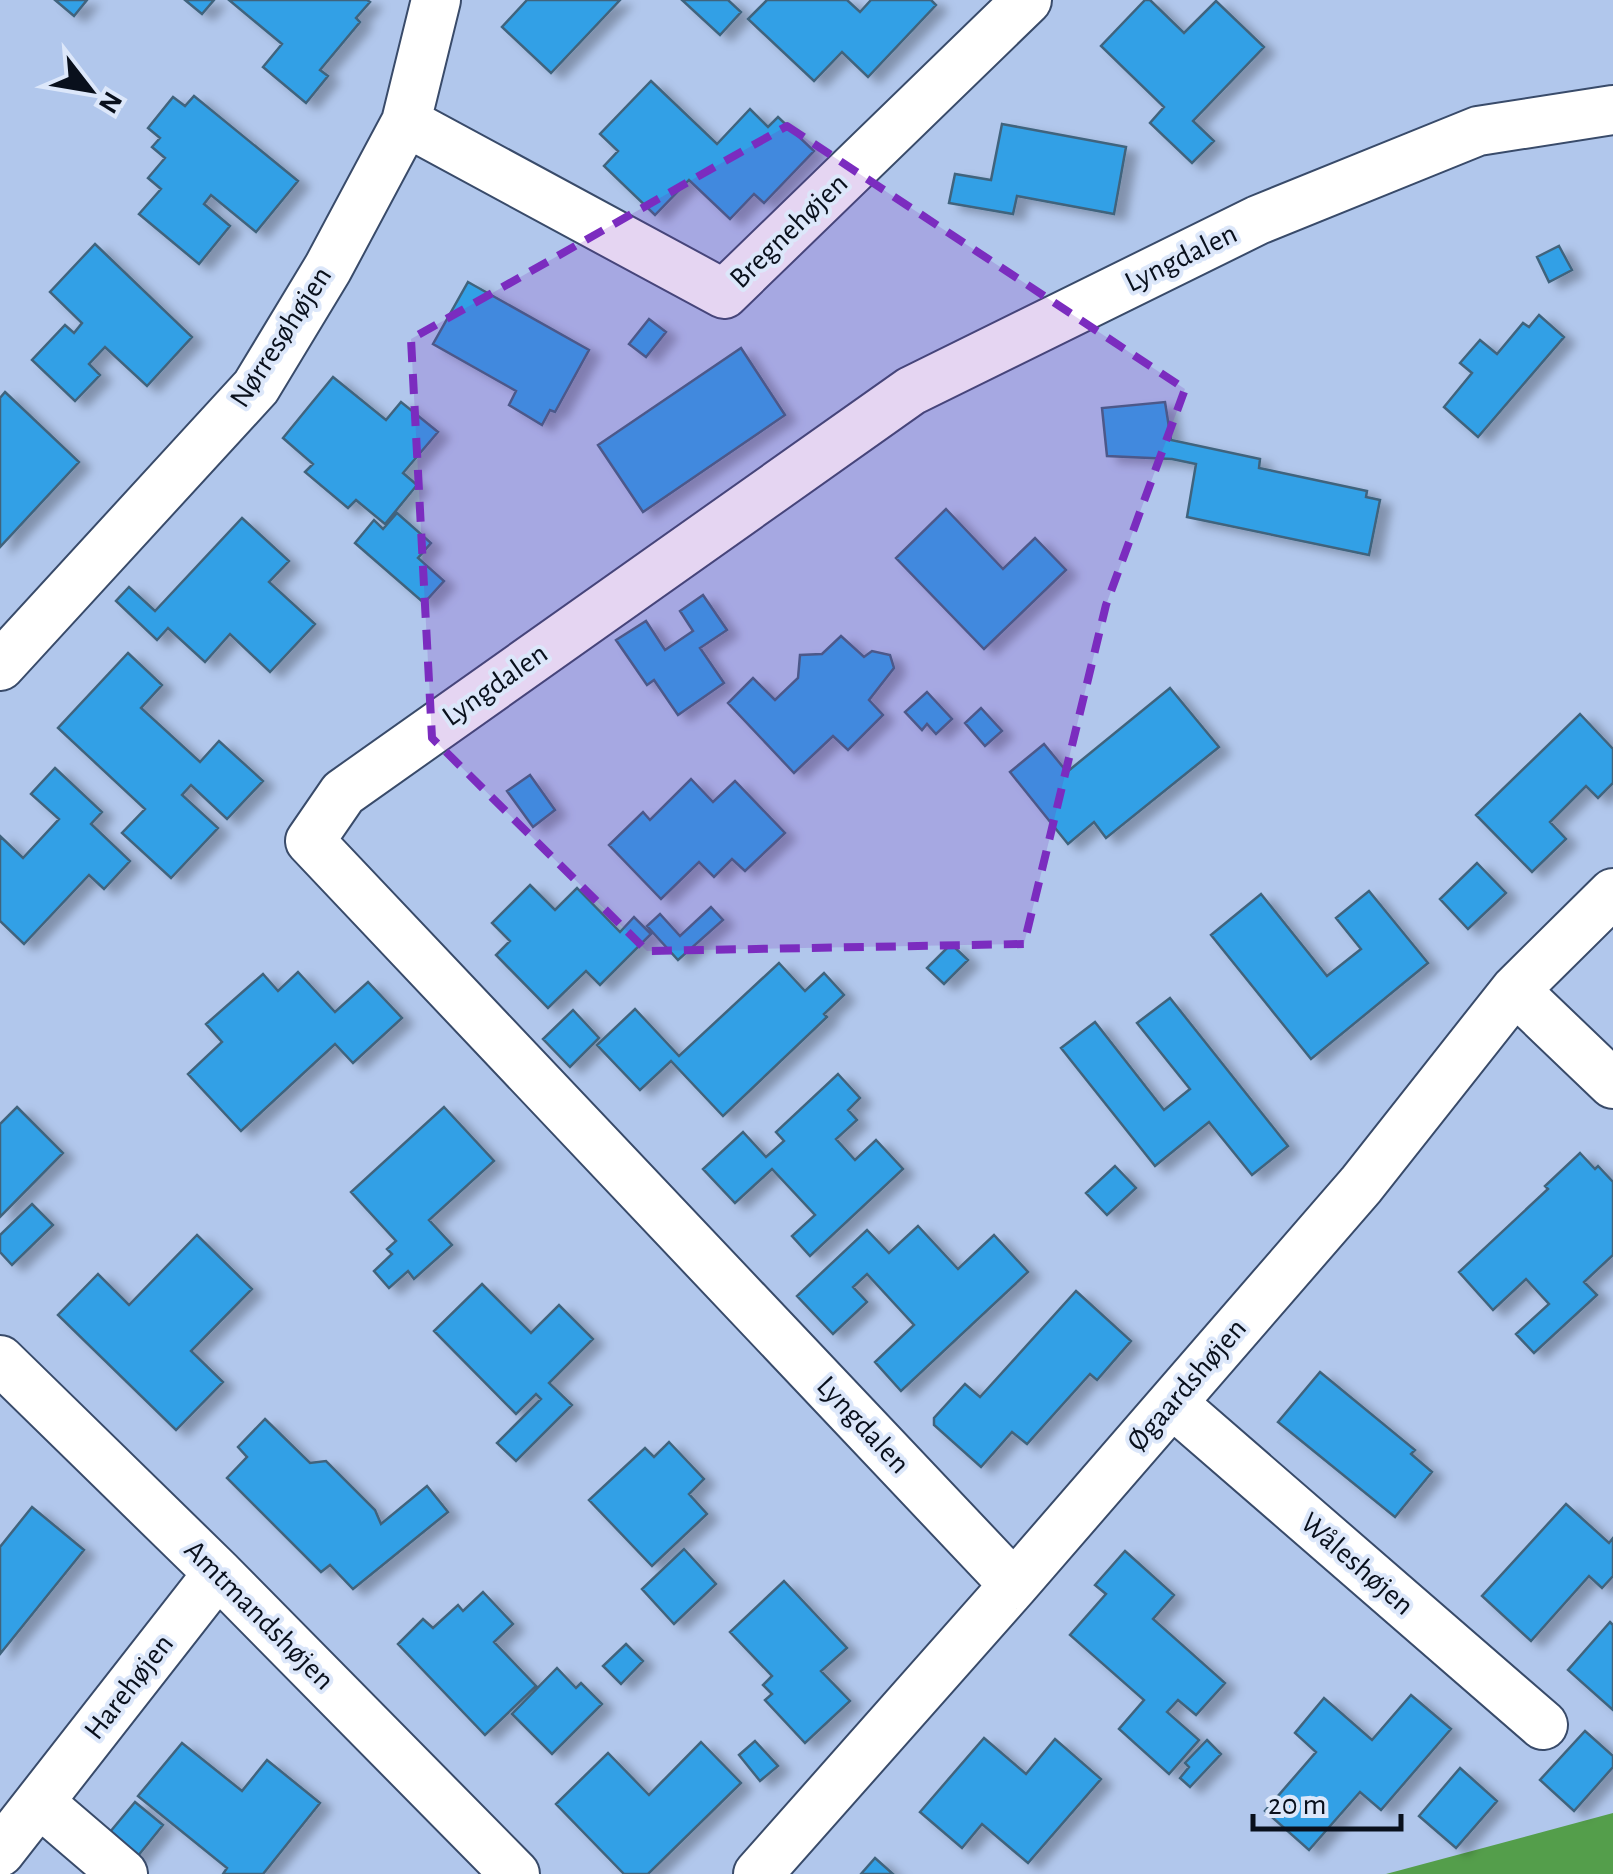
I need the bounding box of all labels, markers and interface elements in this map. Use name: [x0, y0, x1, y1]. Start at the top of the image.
north arrow: [40, 40, 140, 140]
text: N: [93, 86, 127, 117]
street label: Bregnehøjen: [724, 168, 854, 294]
street label: Lyngdalen: [1120, 218, 1242, 298]
street label: Nørresøhøjen: [225, 261, 337, 413]
street label: Lyngdalen: [437, 638, 553, 732]
street label: Øgaardshøjen: [1122, 1313, 1252, 1457]
street label: Lyngdalen: [811, 1371, 915, 1479]
street label: Wåleshøjen: [1295, 1507, 1419, 1621]
street label: Amtmandshøjen: [178, 1534, 340, 1696]
street label: Harehøjen: [79, 1629, 179, 1745]
scale bar: [1253, 1769, 1400, 1831]
text: 20 m: [1268, 1790, 1326, 1820]

